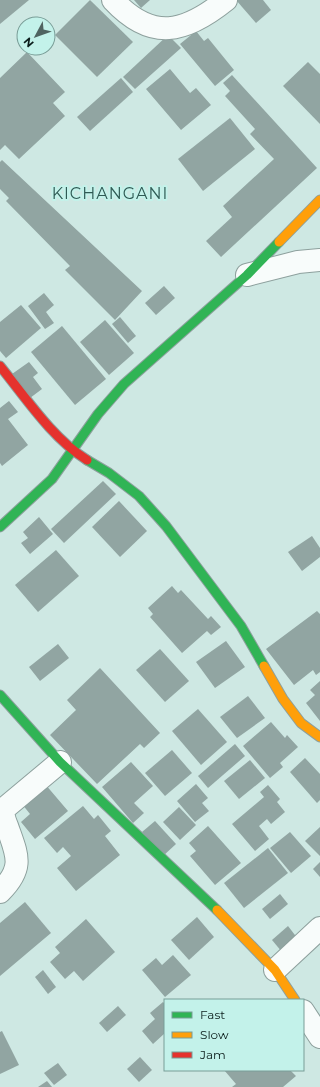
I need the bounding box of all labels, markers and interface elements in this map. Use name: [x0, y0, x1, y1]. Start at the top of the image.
north arrow: [16, 16, 56, 56]
text: N: [20, 35, 37, 51]
district label: KICHANGANI: [52, 184, 168, 203]
legend: [164, 999, 304, 1071]
text: Fast: [200, 1007, 225, 1022]
text: Slow: [200, 1027, 229, 1042]
text: Jam: [199, 1047, 226, 1062]

